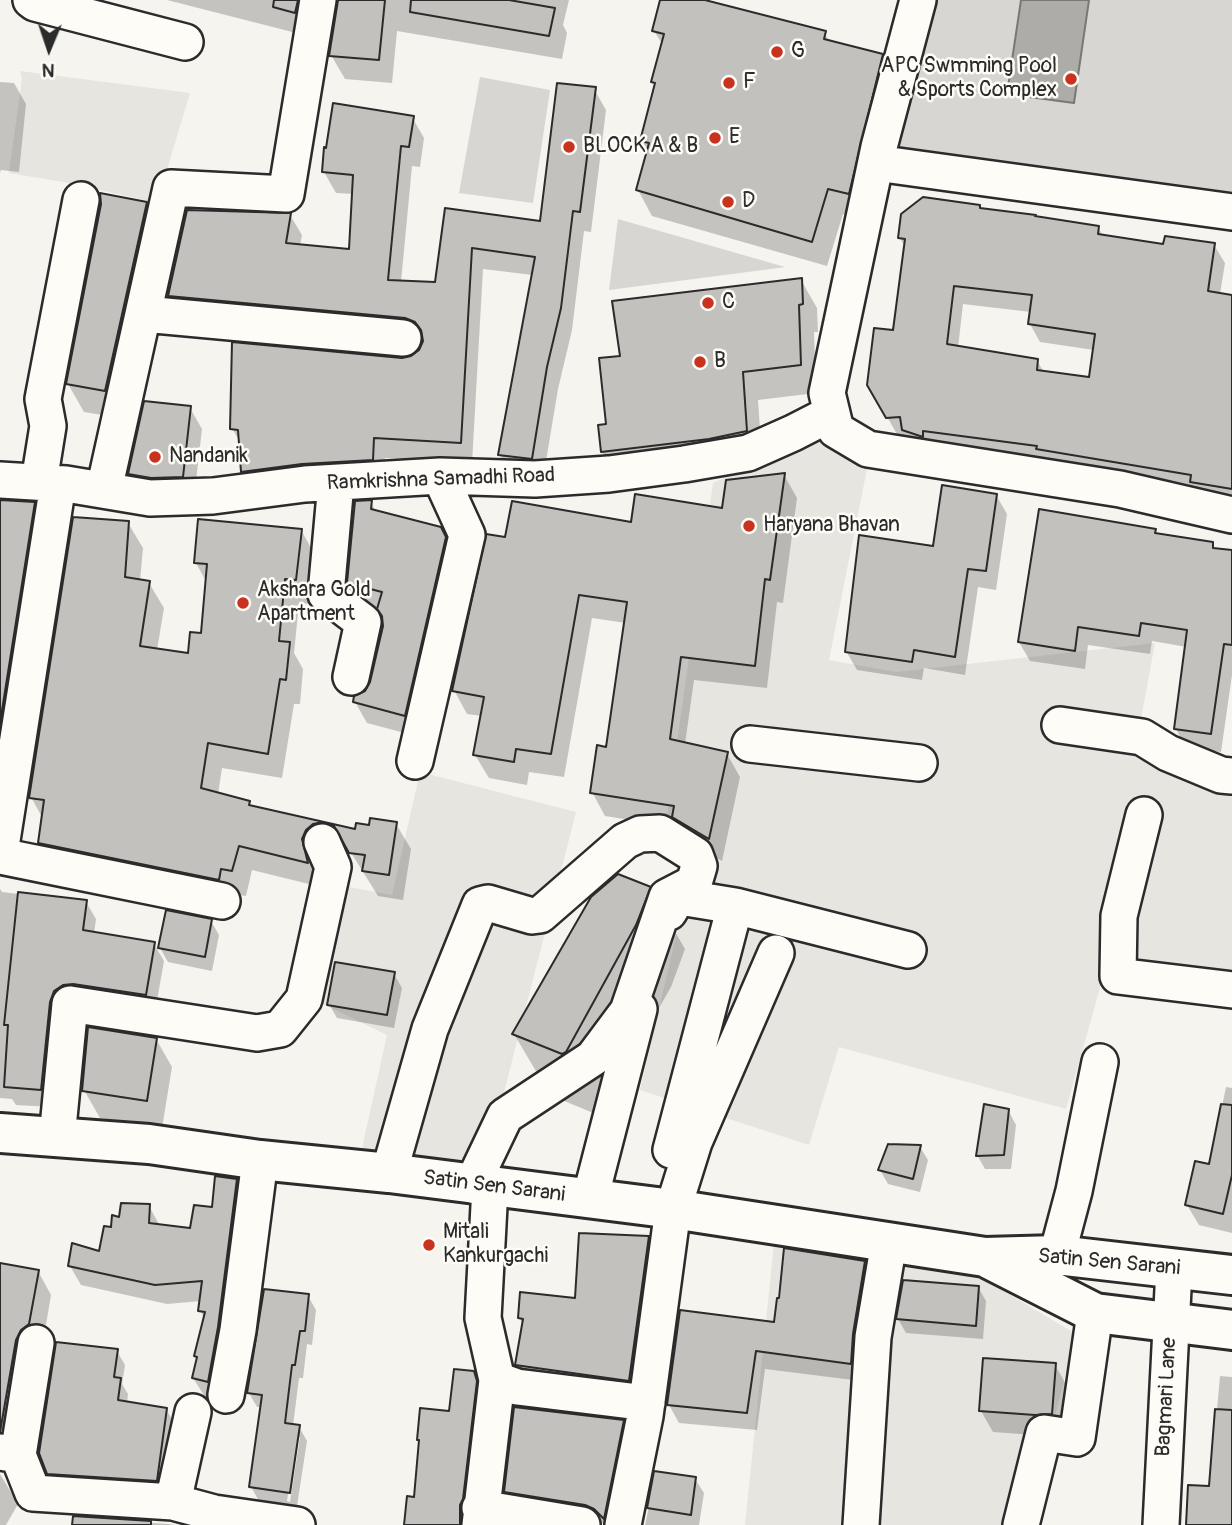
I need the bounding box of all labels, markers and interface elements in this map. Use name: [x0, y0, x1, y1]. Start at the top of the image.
north arrow: [14, 14, 84, 84]
place label: G: [791, 39, 805, 65]
marker: G: [769, 44, 785, 60]
place label: APC Swmming Pool & Sports Complex: [881, 54, 1057, 104]
text: N: [41, 58, 55, 82]
place label: F: [743, 70, 756, 96]
marker: APC Swmming Pool & Sports Complex: [1063, 71, 1079, 87]
marker: F: [721, 75, 737, 91]
place label: E: [729, 125, 740, 151]
marker: E: [707, 130, 723, 146]
place label: BLOCK A & B: [583, 134, 698, 160]
marker: BLOCK A & B: [561, 139, 577, 155]
place label: D: [742, 189, 755, 215]
marker: D: [720, 194, 736, 210]
place label: C: [722, 290, 735, 316]
marker: C: [700, 295, 716, 311]
place label: B: [714, 349, 726, 375]
marker: B: [692, 354, 708, 370]
place label: Nandanik: [169, 444, 248, 470]
marker: Nandanik: [147, 449, 163, 465]
street label: Ramkrishna Samadhi Road: [326, 463, 556, 497]
place label: Haryana Bhavan: [763, 513, 900, 539]
marker: Haryana Bhavan: [741, 518, 757, 534]
place label: Akshara Gold Apartment: [257, 578, 371, 628]
marker: Akshara Gold Apartment: [235, 595, 251, 611]
street label: Satin Sen Sarani: [422, 1166, 566, 1208]
place label: Mitali Kankurgachi: [443, 1220, 548, 1270]
marker: Mitali Kankurgachi: [421, 1237, 437, 1253]
street label: Satin Sen Sarani: [1037, 1244, 1181, 1282]
street label: Bagmari Lane: [1151, 1337, 1183, 1457]

